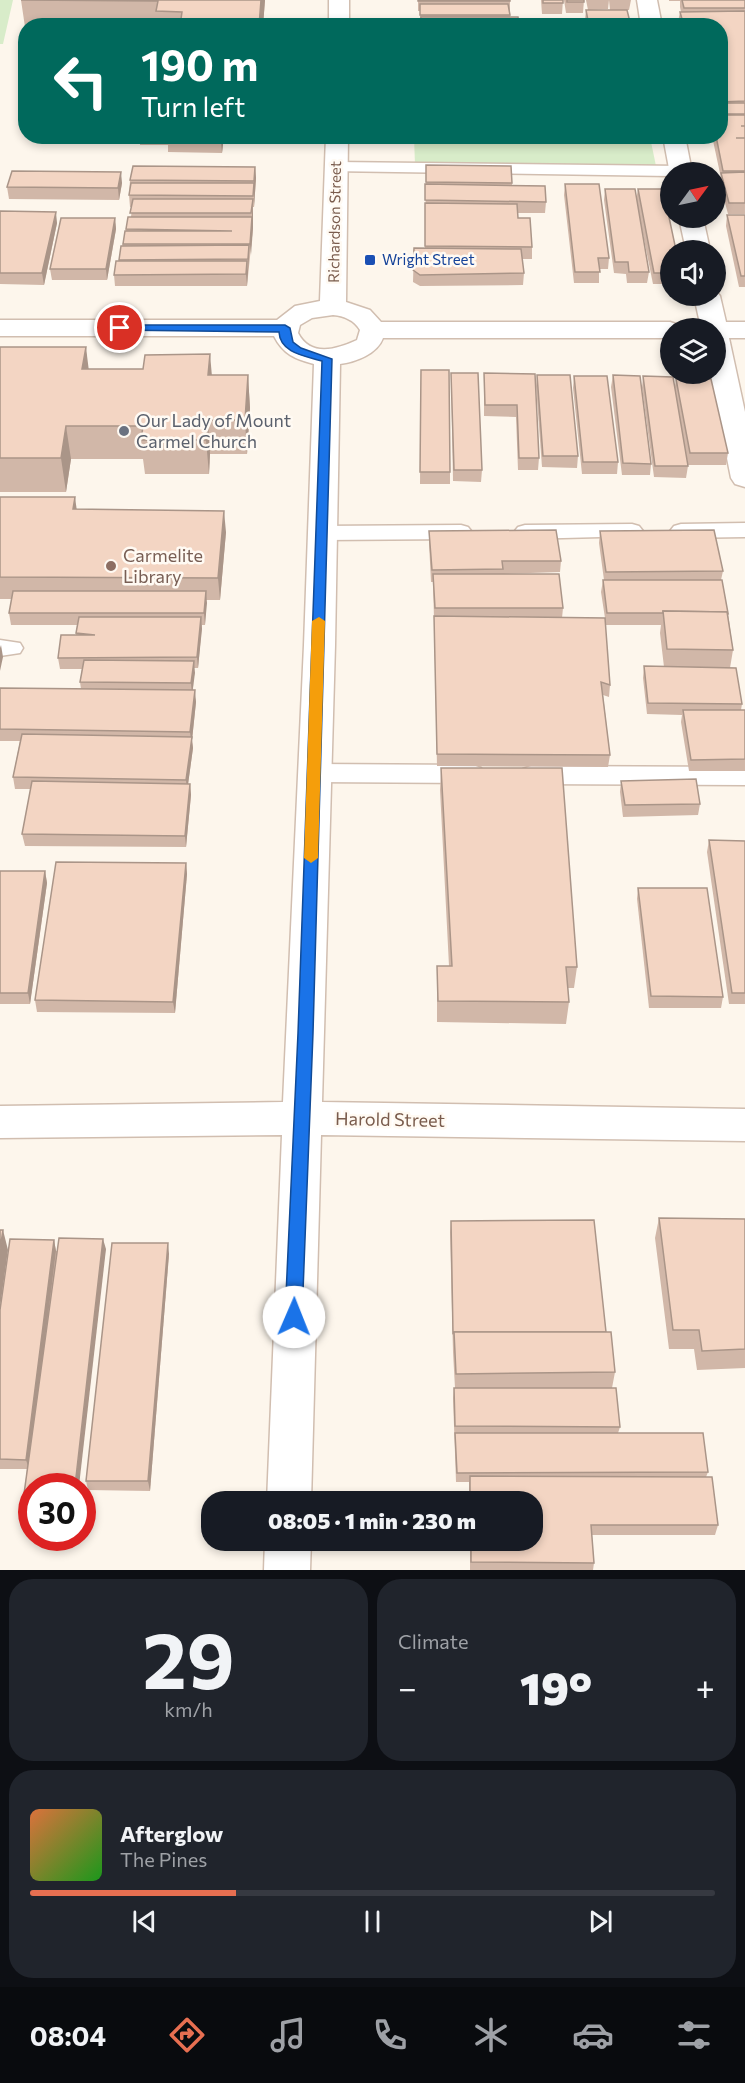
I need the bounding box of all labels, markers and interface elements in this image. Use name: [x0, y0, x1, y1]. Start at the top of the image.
text: 190 m: [141, 38, 259, 90]
icon: left: [42, 42, 120, 120]
text: Turn left: [141, 90, 245, 123]
street label: Richardson Street: [324, 161, 344, 283]
north arrow: [660, 162, 726, 228]
map controls: [660, 162, 726, 384]
button: sound: [660, 240, 726, 306]
place label: Wright Street: [382, 250, 475, 268]
marker: Wright Street: [363, 253, 377, 267]
pin: [94, 302, 145, 353]
icon: arrive: [103, 311, 136, 344]
button: layers: [660, 318, 726, 384]
place label: Our Lady of Mount Carmel Church: [136, 409, 291, 452]
marker: Our Lady of Mount Carmel Church: [117, 424, 131, 438]
place label: Carmelite Library: [123, 544, 203, 587]
marker: Carmelite Library: [104, 559, 118, 573]
street label: Harold Street: [335, 1107, 445, 1131]
position arrow: [262, 1285, 326, 1349]
speed limit sign: 30: [18, 1473, 96, 1551]
text: 08:05 · 1 min · 230 m: [268, 1507, 476, 1534]
text: 29: [142, 1610, 235, 1705]
text: Climate: [398, 1629, 468, 1653]
text: 19°: [520, 1659, 592, 1714]
text: −: [398, 1666, 417, 1707]
text: +: [696, 1666, 715, 1707]
text: km/h: [164, 1697, 213, 1721]
text: Afterglow: [120, 1820, 223, 1847]
text: The Pines: [120, 1847, 207, 1871]
icon: previous: [128, 1905, 161, 1938]
icon: pause: [356, 1905, 389, 1938]
icon: next: [584, 1905, 617, 1938]
icon: directions: [166, 2014, 208, 2056]
icon: music: [267, 2014, 309, 2056]
icon: phone: [369, 2014, 411, 2056]
icon: climate: [470, 2014, 512, 2056]
icon: car: [572, 2014, 614, 2056]
icon: filters: [673, 2014, 715, 2056]
text: 08:04: [30, 2019, 106, 2052]

